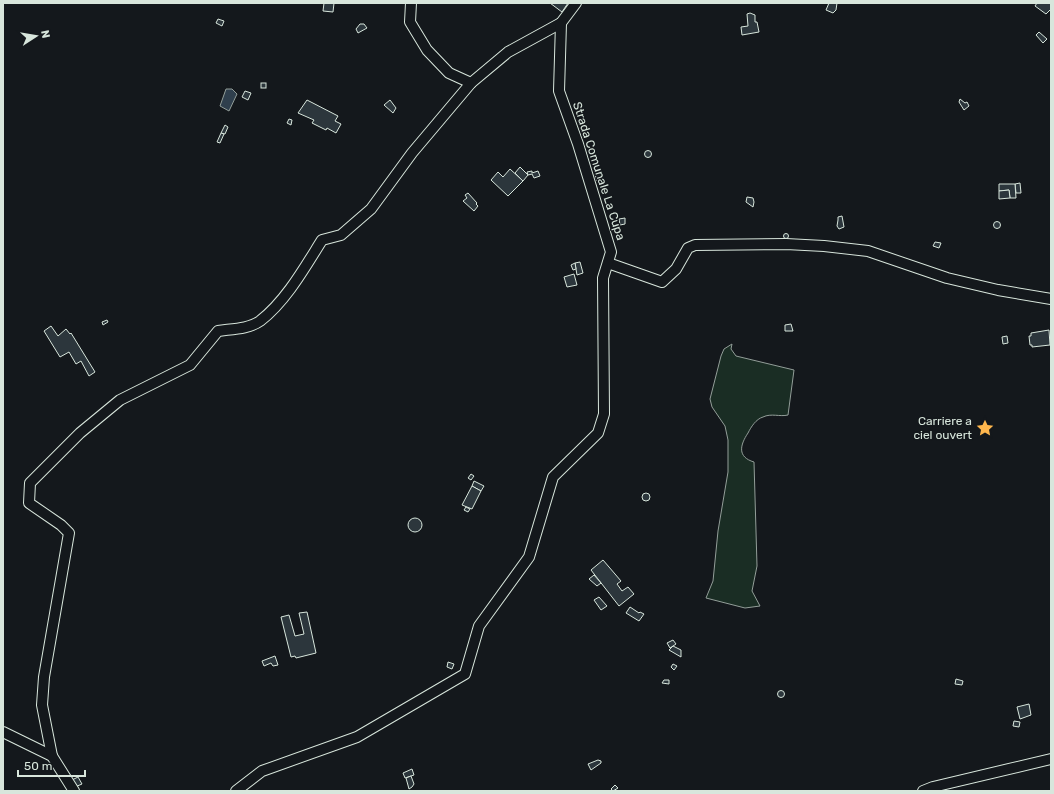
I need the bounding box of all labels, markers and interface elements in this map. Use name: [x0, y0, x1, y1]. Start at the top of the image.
north arrow: [16, 16, 56, 56]
text: N: [38, 29, 52, 39]
street label: Strada Comunale La Cupa: [570, 100, 628, 242]
place label: Carriere a ciel ouvert: [913, 414, 972, 442]
place icon: Carriere a ciel ouvert: [975, 418, 995, 438]
scale bar: [18, 752, 85, 778]
text: 50 m: [24, 759, 52, 773]

